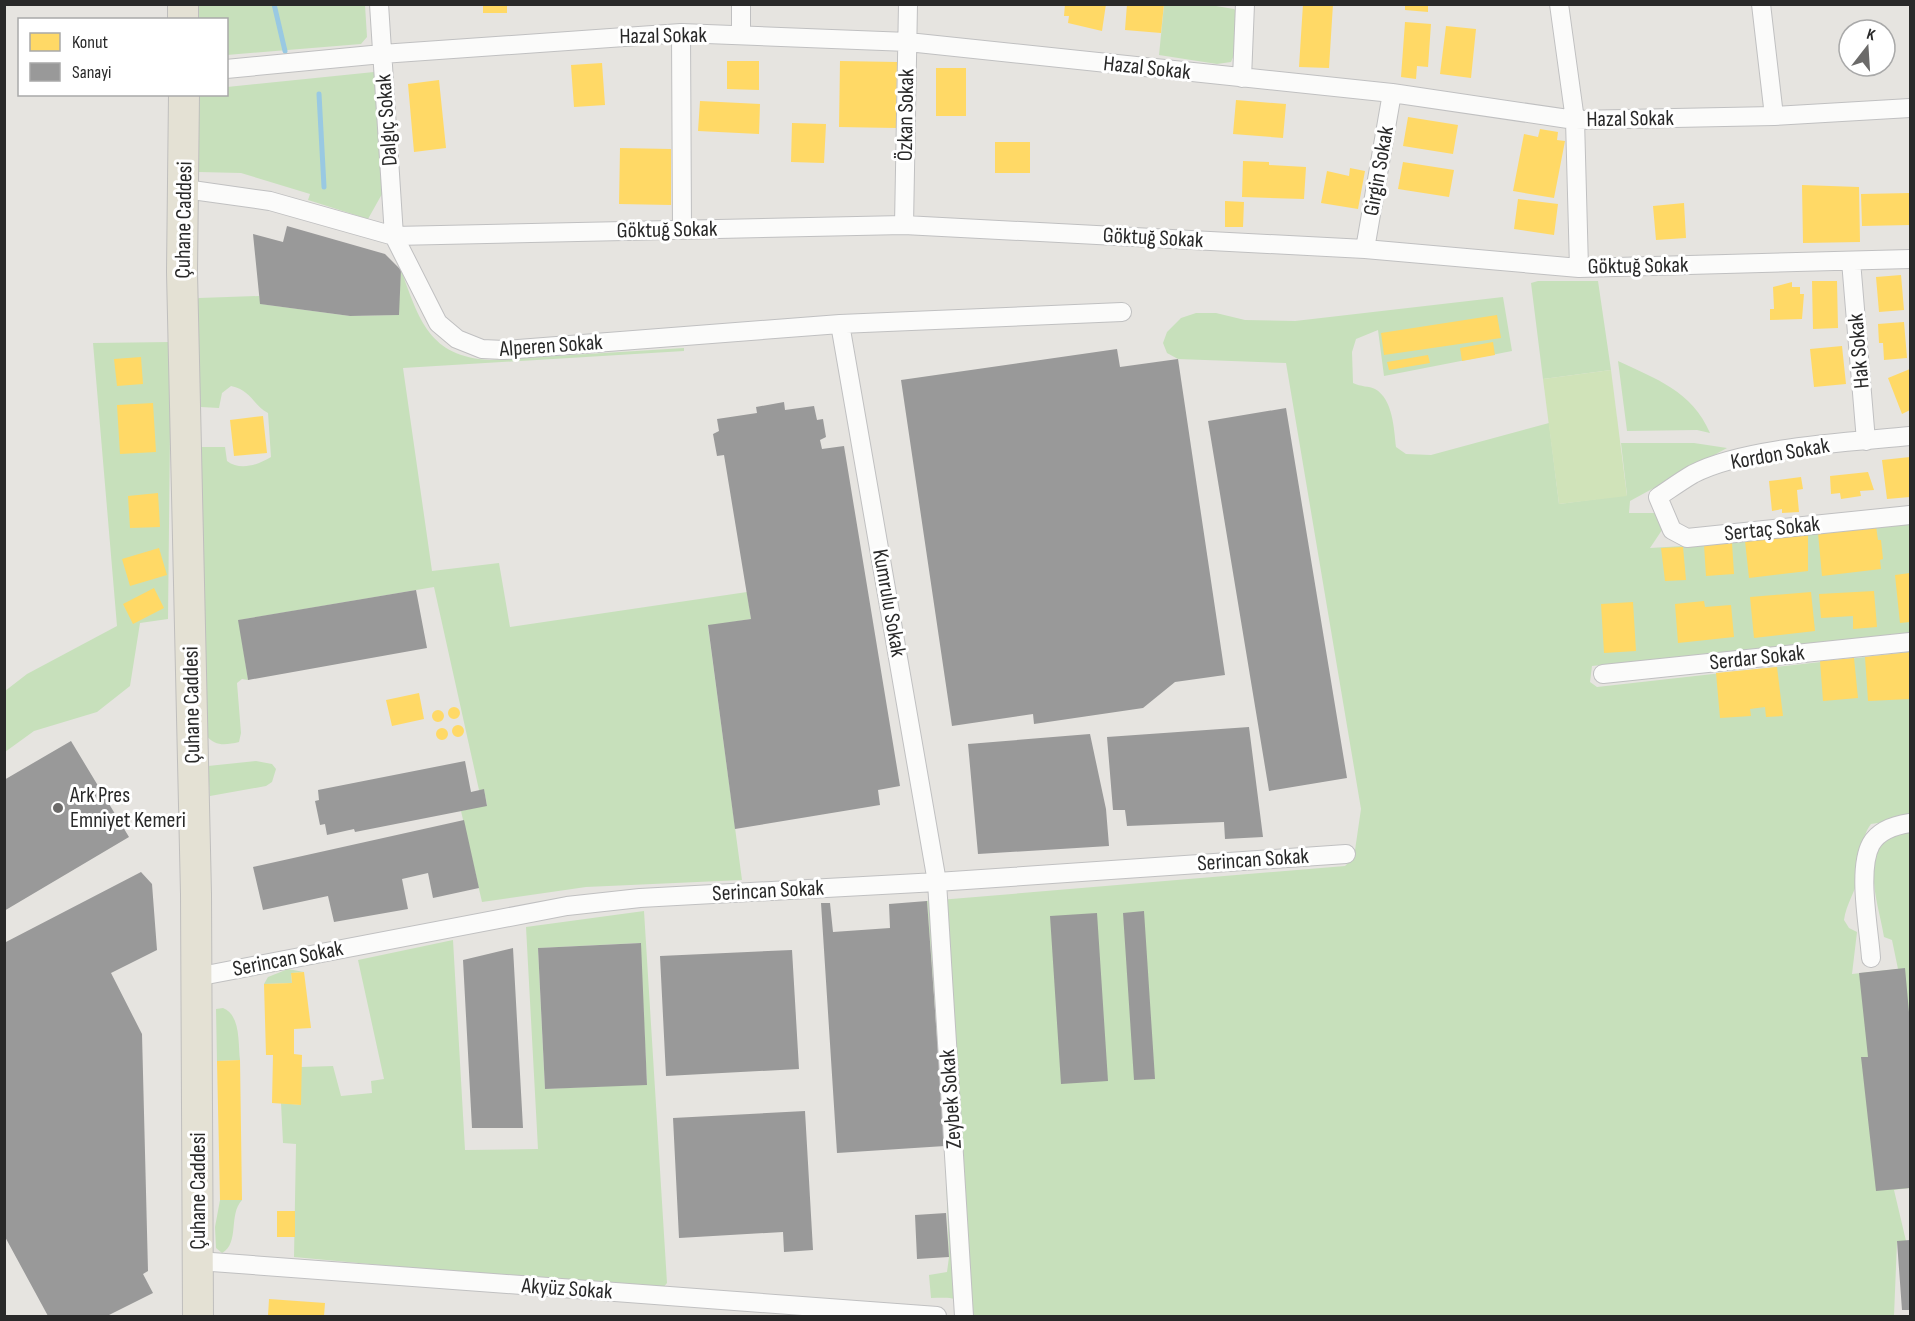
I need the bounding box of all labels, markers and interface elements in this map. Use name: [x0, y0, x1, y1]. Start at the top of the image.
legend: [18, 18, 228, 96]
north arrow: [1837, 18, 1897, 78]
street label: Hazal Sokak: [619, 22, 708, 50]
text: K: [1864, 25, 1878, 45]
text: Konut: [72, 32, 109, 53]
street label: Hazal Sokak: [1102, 50, 1192, 86]
text: Sanayi: [72, 62, 111, 83]
street label: Özkan Sokak: [892, 68, 920, 161]
street label: Dalgıç Sokak: [370, 72, 404, 167]
street label: Hazal Sokak: [1586, 105, 1675, 133]
street label: Girgin Sokak: [1358, 124, 1400, 218]
street label: Çuhane Caddesi: [169, 161, 199, 279]
street label: Göktuğ Sokak: [616, 216, 718, 244]
street label: Göktuğ Sokak: [1102, 222, 1205, 254]
street label: Göktuğ Sokak: [1587, 252, 1689, 280]
street label: Hak Sokak: [1842, 312, 1876, 390]
street label: Alperen Sokak: [498, 329, 604, 363]
street label: Kordon Sokak: [1729, 432, 1832, 476]
street label: Sertaç Sokak: [1723, 510, 1822, 547]
street label: Kumrulu Sokak: [866, 547, 912, 660]
street label: Serdar Sokak: [1708, 640, 1806, 676]
street label: Çuhane Caddesi: [177, 646, 207, 764]
place label: Ark Pres Emniyet Kemeri: [69, 782, 186, 834]
marker: Ark Pres Emniyet Kemeri: [51, 801, 65, 815]
street label: Serincan Sokak: [1196, 843, 1310, 877]
street label: Serincan Sokak: [711, 875, 825, 907]
street label: Serincan Sokak: [231, 935, 346, 983]
street label: Zeybek Sokak: [934, 1048, 968, 1150]
street label: Çuhane Caddesi: [185, 1132, 212, 1250]
street label: Akyüz Sokak: [520, 1272, 614, 1306]

